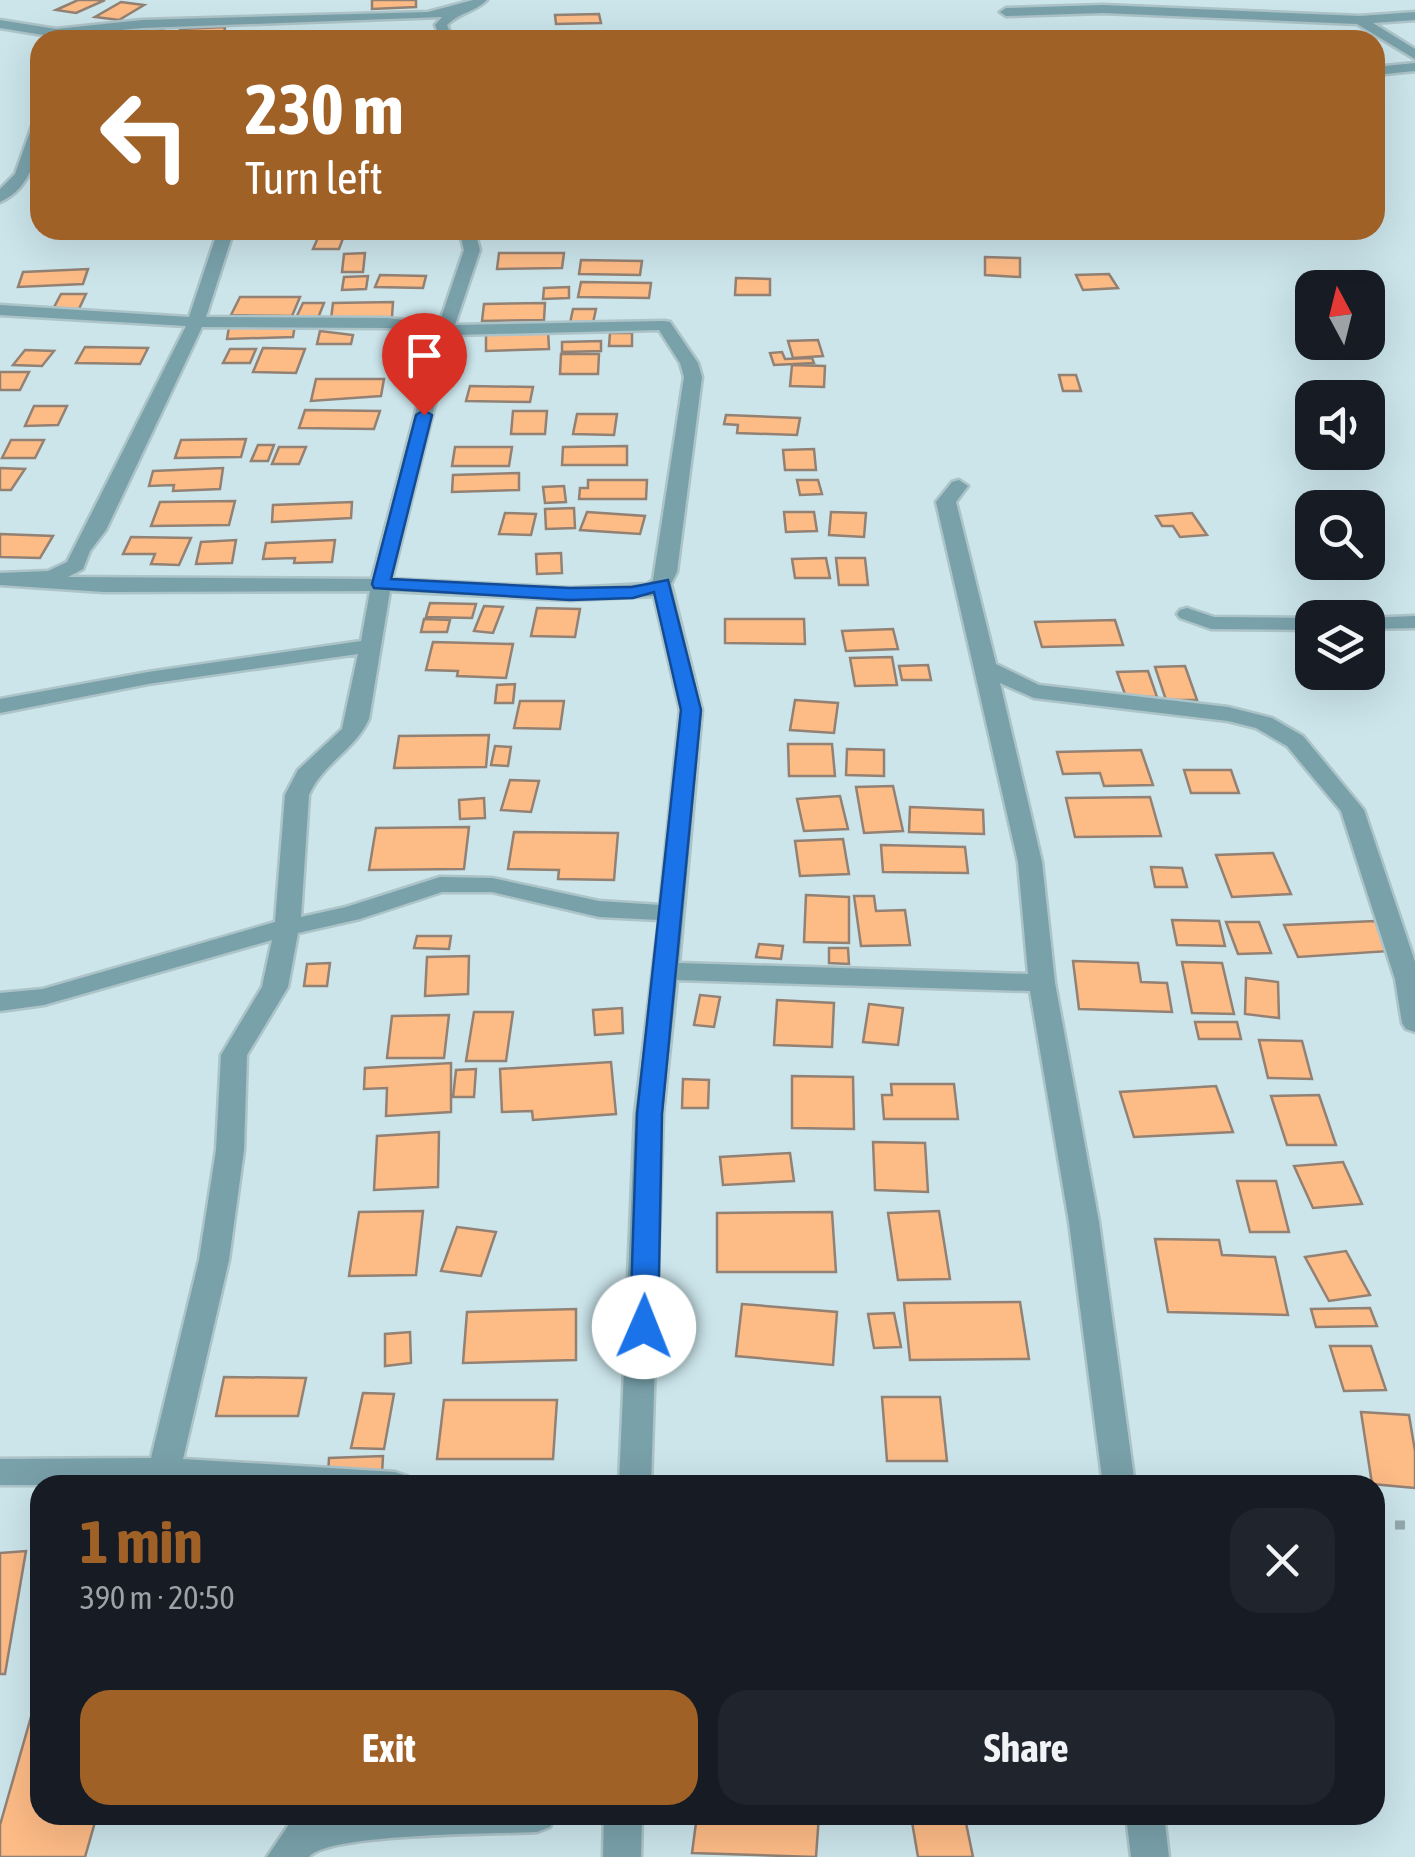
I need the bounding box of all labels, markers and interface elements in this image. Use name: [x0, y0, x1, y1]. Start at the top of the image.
text: 230 m: [245, 69, 404, 149]
icon: left: [80, 70, 210, 200]
text: Turn left: [245, 152, 383, 204]
north arrow: [1295, 270, 1385, 360]
map controls: [1295, 270, 1385, 690]
pin: [382, 313, 467, 416]
icon: arrive: [397, 328, 452, 383]
button: sound: [1295, 380, 1385, 470]
button: search: [1295, 490, 1385, 580]
button: layers: [1295, 600, 1385, 690]
position arrow: [592, 1275, 696, 1379]
text: 1 min: [80, 1507, 203, 1576]
button: close: [1230, 1508, 1335, 1613]
text: 390 m · 20:50: [80, 1579, 235, 1616]
button: Exit: [80, 1690, 698, 1805]
button: Share: [718, 1690, 1335, 1805]

